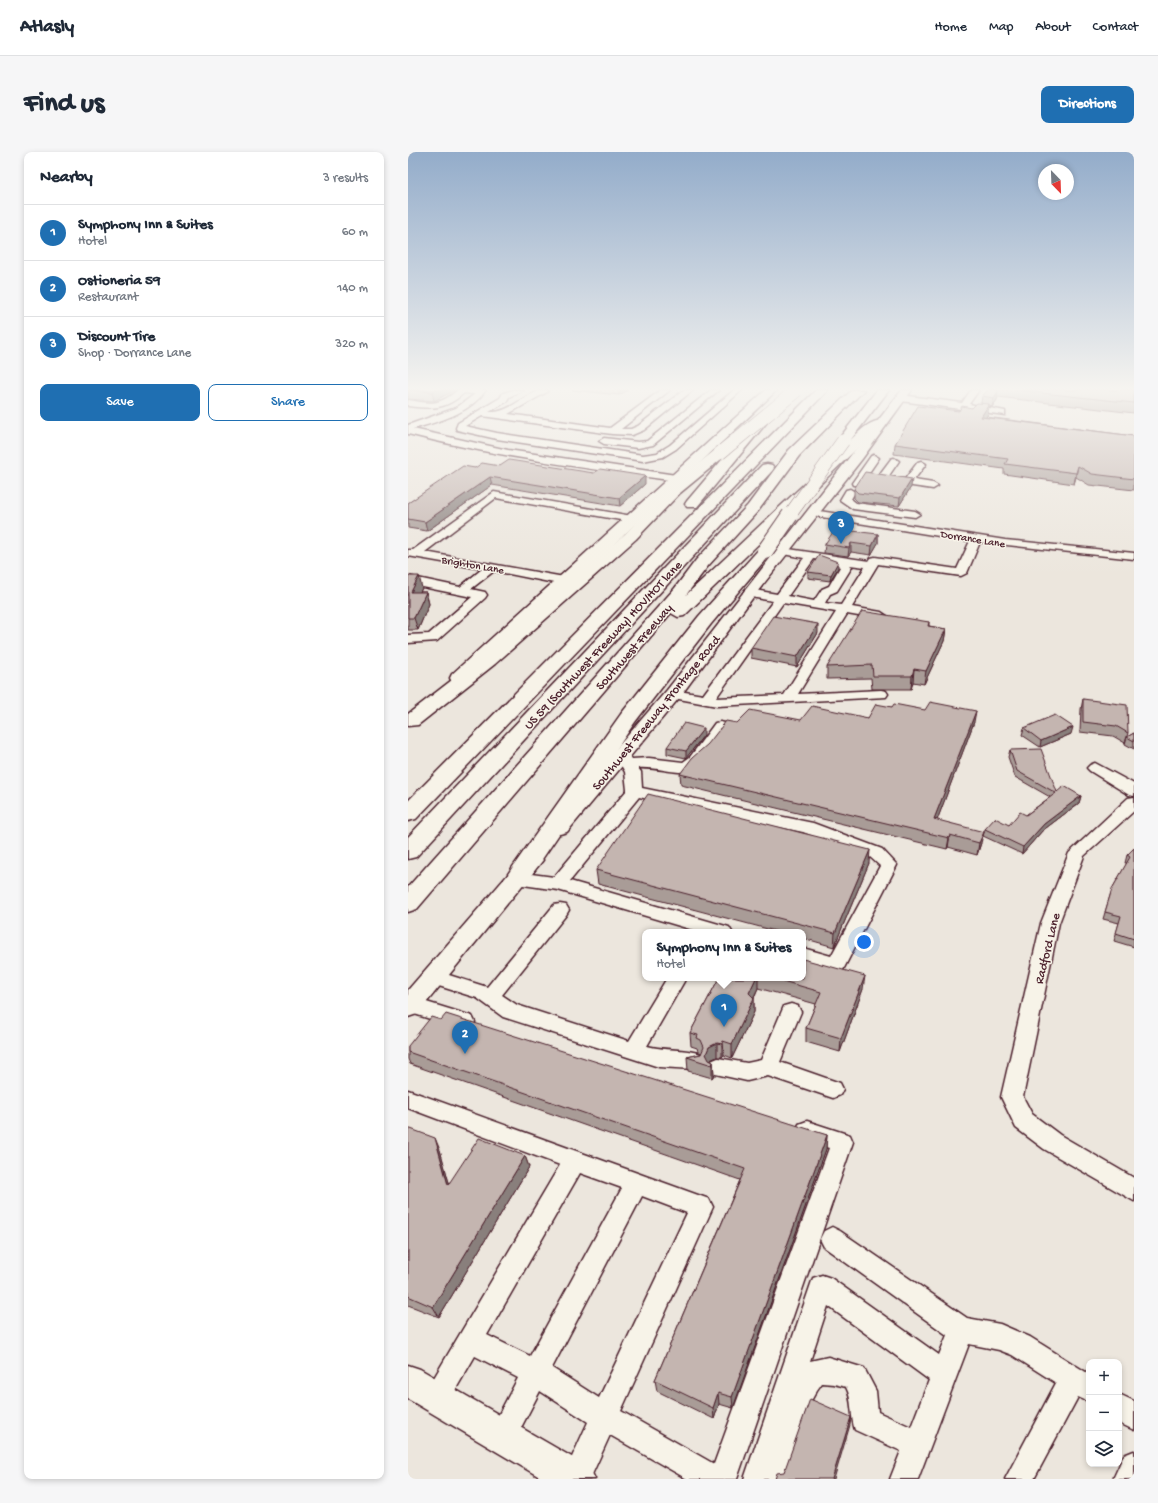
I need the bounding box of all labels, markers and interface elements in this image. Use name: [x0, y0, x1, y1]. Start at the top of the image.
text: Atlasly: [20, 16, 74, 39]
text: Home: [935, 19, 967, 36]
text: Map: [989, 19, 1013, 36]
text: About: [1035, 19, 1071, 36]
text: Contact: [1093, 19, 1138, 36]
button: Directions: [1041, 86, 1134, 123]
text: Find us: [24, 88, 104, 121]
north arrow: [1038, 164, 1074, 200]
text: Nearby: [40, 168, 93, 188]
text: 3 results: [323, 171, 368, 186]
text: Symphony Inn & Suites: [78, 216, 213, 234]
text: 1: [50, 225, 56, 240]
text: 60 m: [342, 225, 368, 240]
text: Hotel: [78, 234, 107, 249]
text: Ostioneria 59: [78, 272, 160, 290]
text: 2: [50, 281, 56, 296]
text: 140 m: [337, 281, 368, 296]
text: Restaurant: [78, 290, 138, 305]
text: Discount Tire: [78, 328, 155, 346]
text: 3: [50, 337, 56, 352]
text: 320 m: [335, 337, 368, 352]
text: Shop · Dorrance Lane: [78, 346, 191, 361]
button: Save: [40, 384, 200, 421]
button: Share: [208, 384, 368, 421]
pin: 3: [828, 511, 854, 544]
street label: Dorrance Lane: [939, 529, 1006, 551]
street label: Brighton Lane: [440, 554, 505, 577]
street label: US 59 (Southwest Freeway) HOV/HOT lane: [520, 556, 684, 732]
street label: Southwest Freeway: [591, 600, 675, 692]
street label: Southwest Freeway Frontage Road: [590, 632, 725, 794]
street label: Radford Lane: [1032, 911, 1065, 986]
popup: [642, 929, 806, 981]
your location: [854, 932, 874, 952]
text: Symphony Inn & Suites: [657, 939, 791, 957]
text: Hotel: [657, 957, 686, 972]
pin: 1: [711, 994, 737, 1027]
pin: 2: [452, 1021, 478, 1054]
map controls: [1086, 1359, 1122, 1467]
button: +: [1086, 1359, 1122, 1395]
button: −: [1086, 1395, 1122, 1431]
button: layers: [1086, 1431, 1122, 1467]

